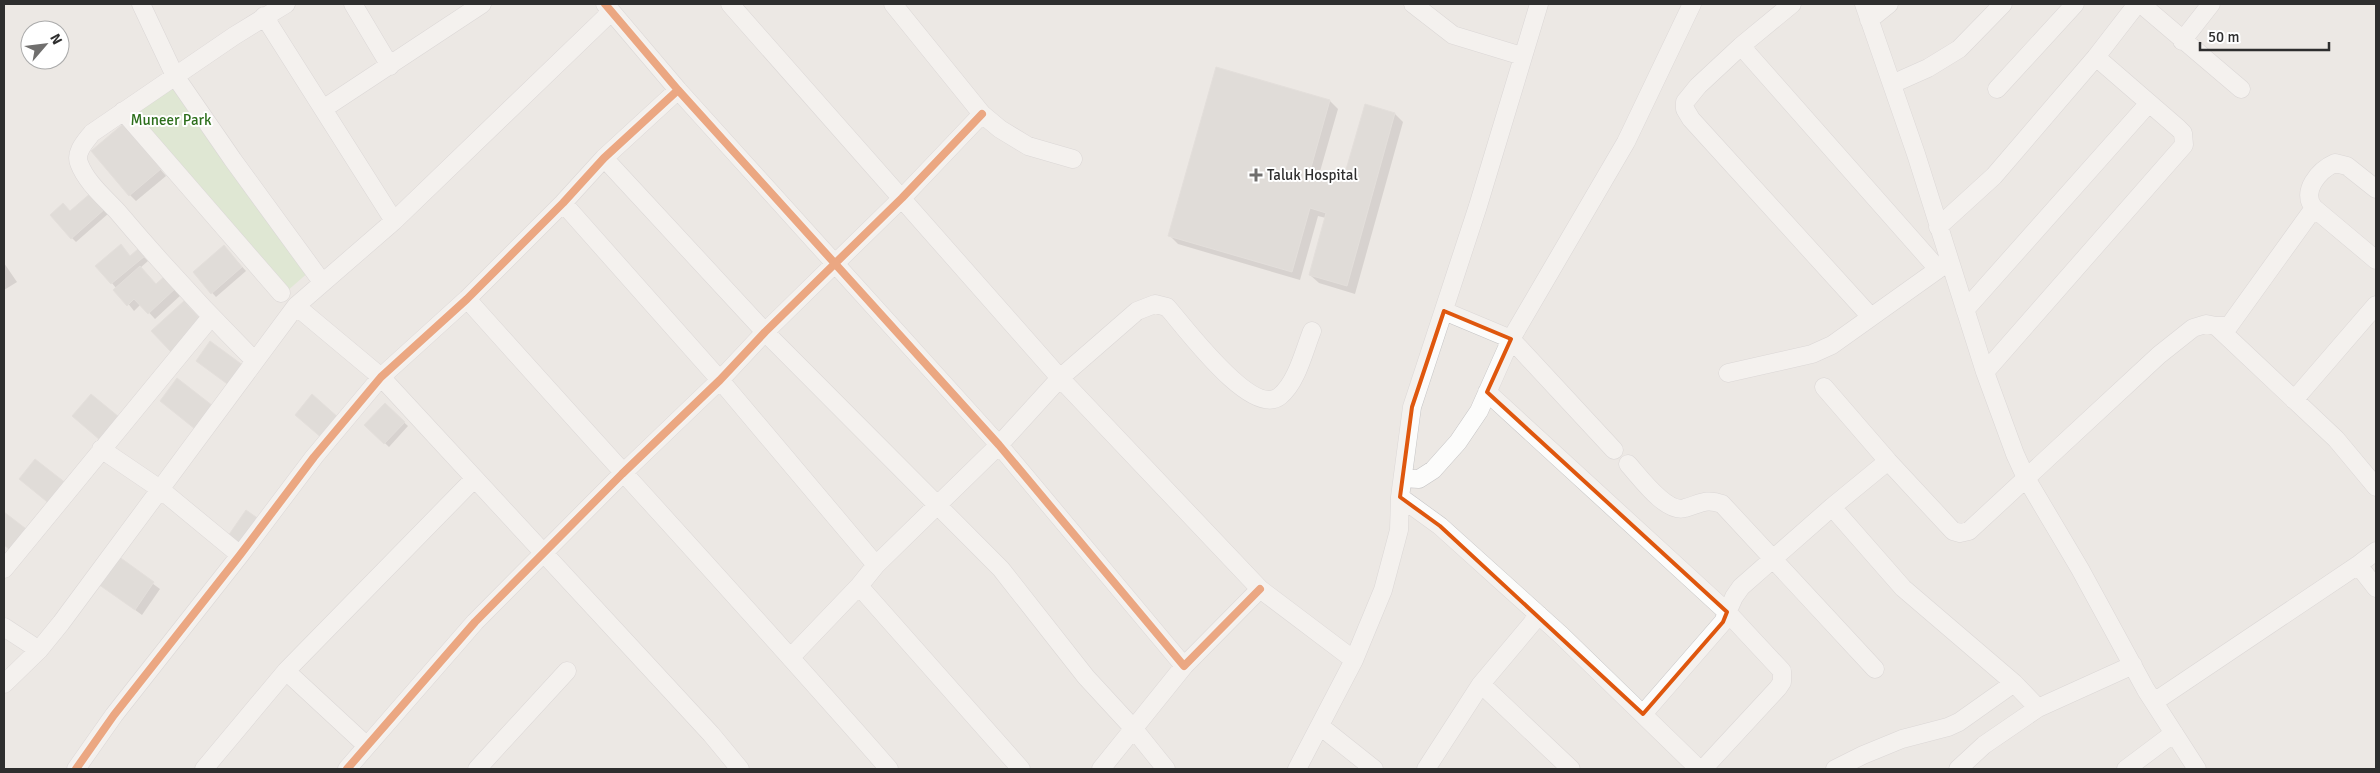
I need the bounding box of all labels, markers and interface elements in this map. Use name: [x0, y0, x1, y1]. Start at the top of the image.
north arrow: [20, 20, 70, 70]
scale bar: [2200, 20, 2329, 52]
text: 50 m: [2208, 28, 2239, 46]
text: N: [46, 31, 66, 47]
park label: Muneer Park: [130, 111, 212, 129]
place label: Taluk Hospital: [1267, 166, 1358, 184]
marker: Taluk Hospital: [1249, 168, 1263, 182]

